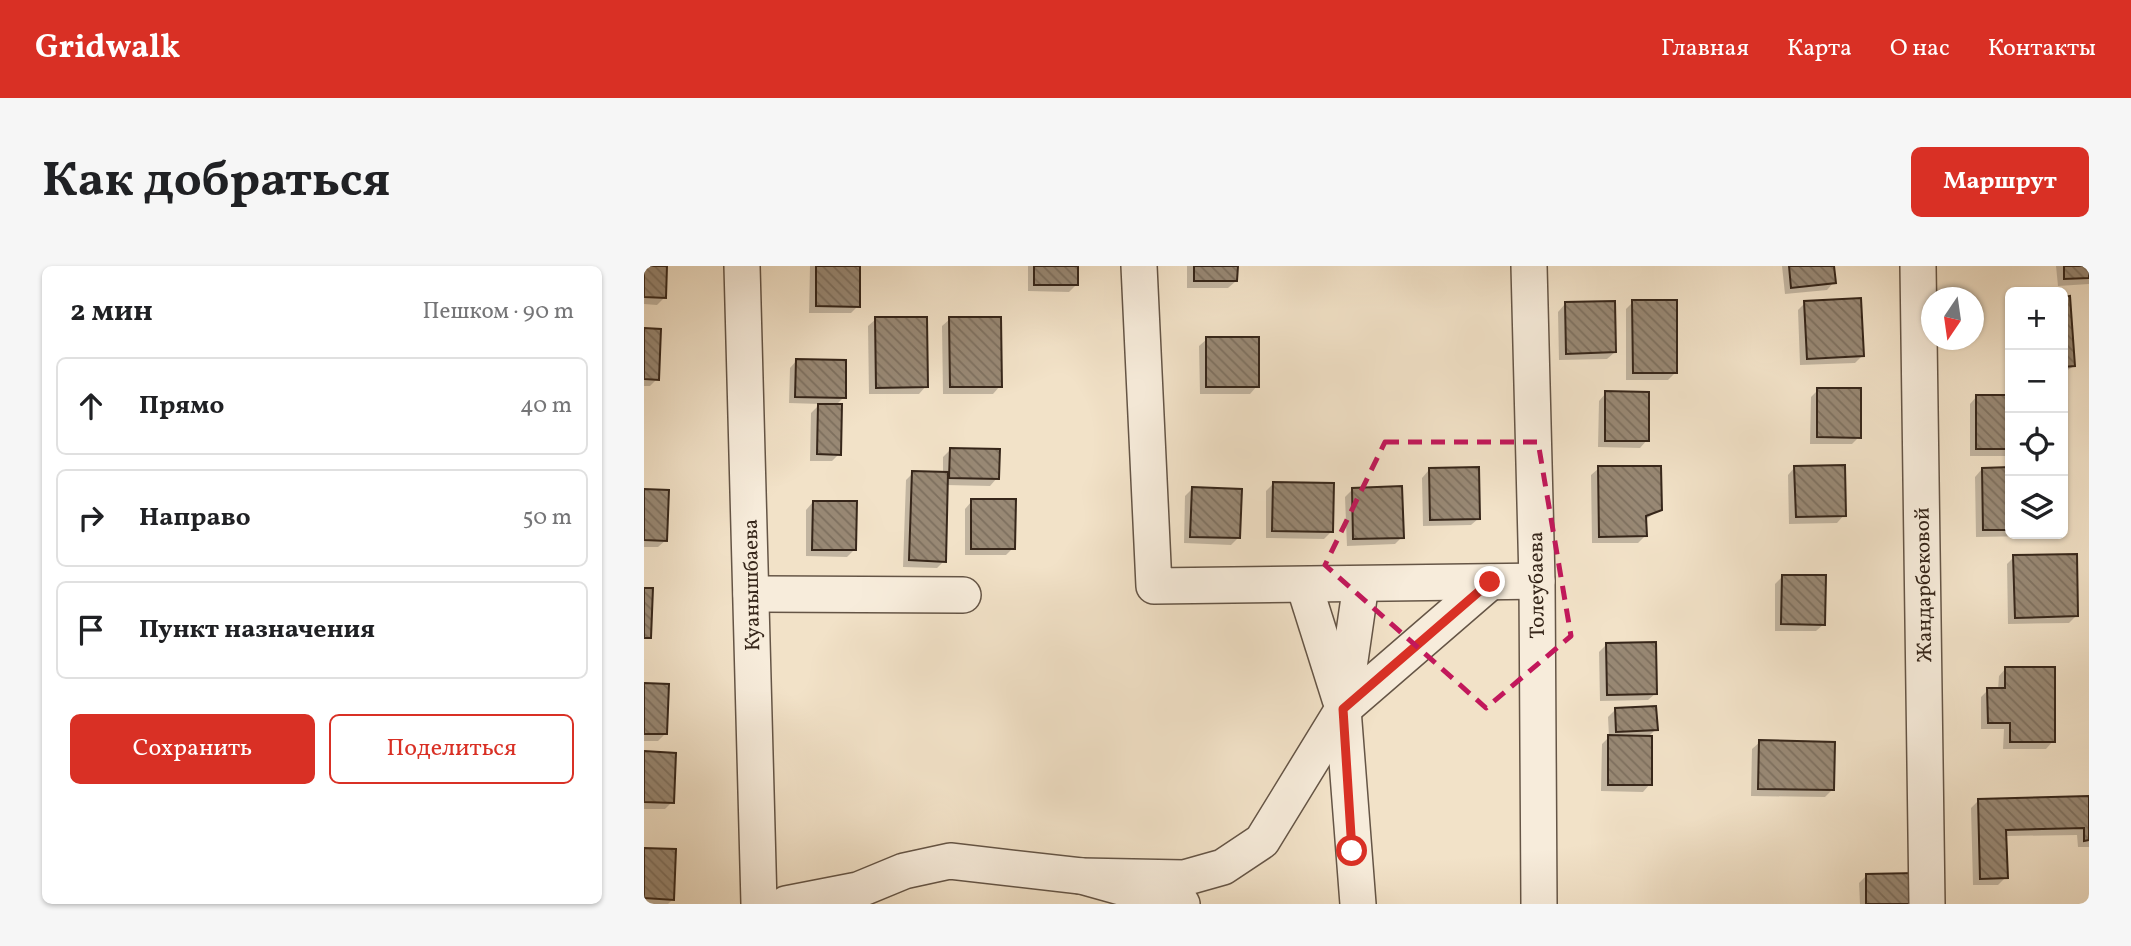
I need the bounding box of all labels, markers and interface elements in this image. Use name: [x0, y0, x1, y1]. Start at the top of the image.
text: Gridwalk: [35, 26, 180, 72]
text: Главная: [1661, 32, 1749, 66]
text: Карта: [1787, 32, 1852, 66]
text: О нас: [1890, 32, 1950, 66]
text: Контакты: [1988, 32, 2096, 66]
button: Маршрут: [1911, 147, 2089, 217]
text: Как добраться: [42, 148, 390, 217]
north arrow: [1921, 287, 1984, 350]
map controls: [2005, 287, 2068, 539]
button: +: [2005, 287, 2068, 350]
text: 2 мин: [70, 291, 153, 333]
text: Пешком · 90 m: [422, 296, 574, 328]
button: −: [2005, 350, 2068, 413]
icon: ahead: [72, 387, 110, 425]
text: Прямо: [139, 388, 224, 424]
text: 40 m: [520, 390, 572, 422]
button: locate: [2005, 413, 2068, 476]
button: layers: [2005, 476, 2068, 539]
icon: right: [72, 499, 110, 537]
text: Направо: [139, 500, 251, 536]
text: 50 m: [523, 502, 572, 534]
street label: Жандарбековой: [1909, 507, 1940, 663]
street label: Куанышбаева: [737, 519, 768, 651]
street label: Толеубаева: [1522, 531, 1553, 639]
route end: [1474, 566, 1505, 597]
icon: arrive: [72, 611, 110, 649]
text: Пункт назначения: [139, 612, 375, 648]
button: Сохранить: [70, 714, 315, 784]
button: Поделиться: [329, 714, 574, 784]
route start: [1336, 835, 1367, 866]

